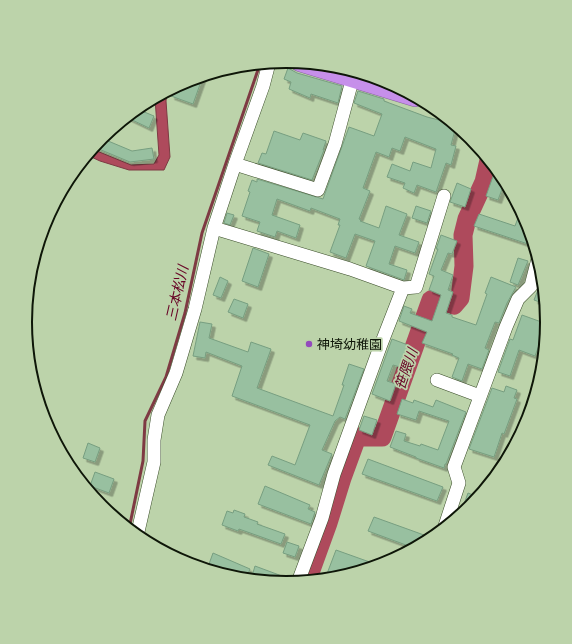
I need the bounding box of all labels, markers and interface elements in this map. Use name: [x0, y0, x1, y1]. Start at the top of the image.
water label: 三本松川: [163, 262, 192, 322]
place label: 神埼幼稚園: [317, 337, 382, 352]
marker: 神埼幼稚園: [304, 339, 314, 349]
water label: 笹隈川: [392, 345, 421, 391]

